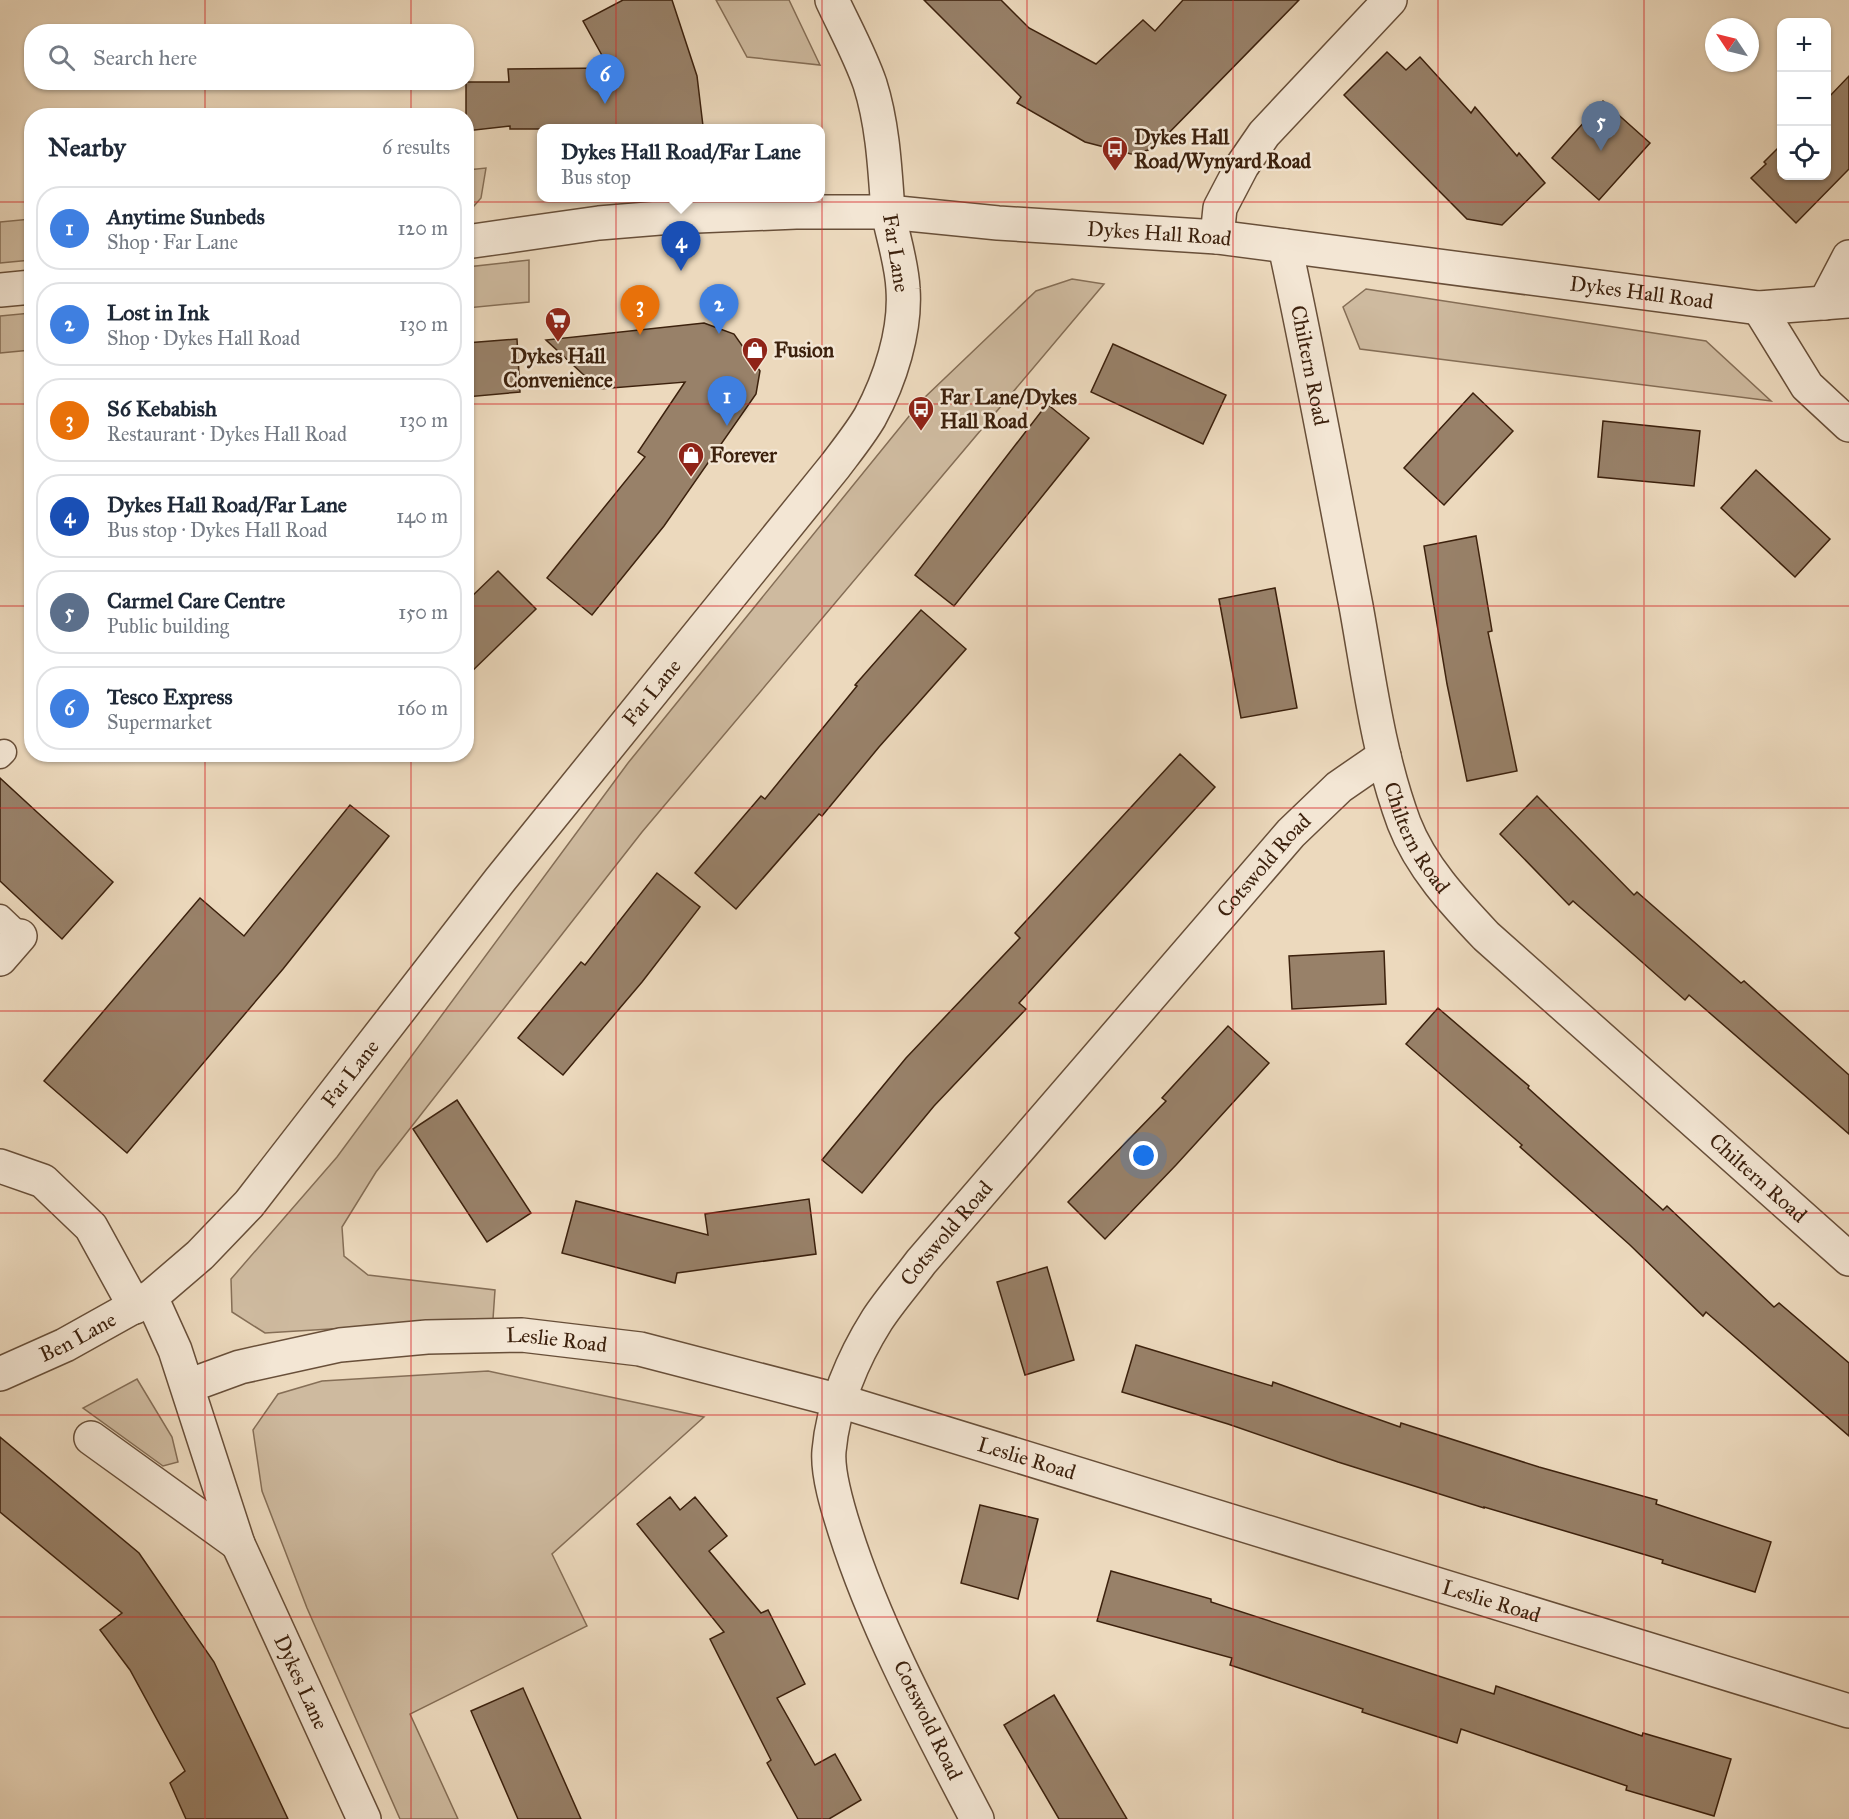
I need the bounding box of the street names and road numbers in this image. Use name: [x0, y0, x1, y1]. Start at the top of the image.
street label: Far Lane: [877, 212, 915, 294]
street label: Dykes Hall Road: [1086, 216, 1234, 252]
street label: Dykes Hall Road: [1568, 270, 1715, 315]
street label: Chiltern Road: [1285, 303, 1334, 428]
street label: Far Lane: [617, 653, 687, 731]
street label: Chiltern Road: [1378, 779, 1456, 899]
street label: Cotswold Road: [1211, 808, 1317, 923]
street label: Far Lane: [316, 1034, 385, 1113]
street label: Chiltern Road: [1704, 1128, 1812, 1229]
street label: Cotswold Road: [895, 1175, 999, 1291]
street label: Ben Lane: [35, 1306, 121, 1368]
street label: Leslie Road: [506, 1322, 609, 1358]
street label: Leslie Road: [975, 1431, 1079, 1486]
street label: Leslie Road: [1439, 1574, 1544, 1629]
street label: Dykes Lane: [268, 1631, 334, 1734]
street label: Cotswold Road: [888, 1656, 968, 1784]

